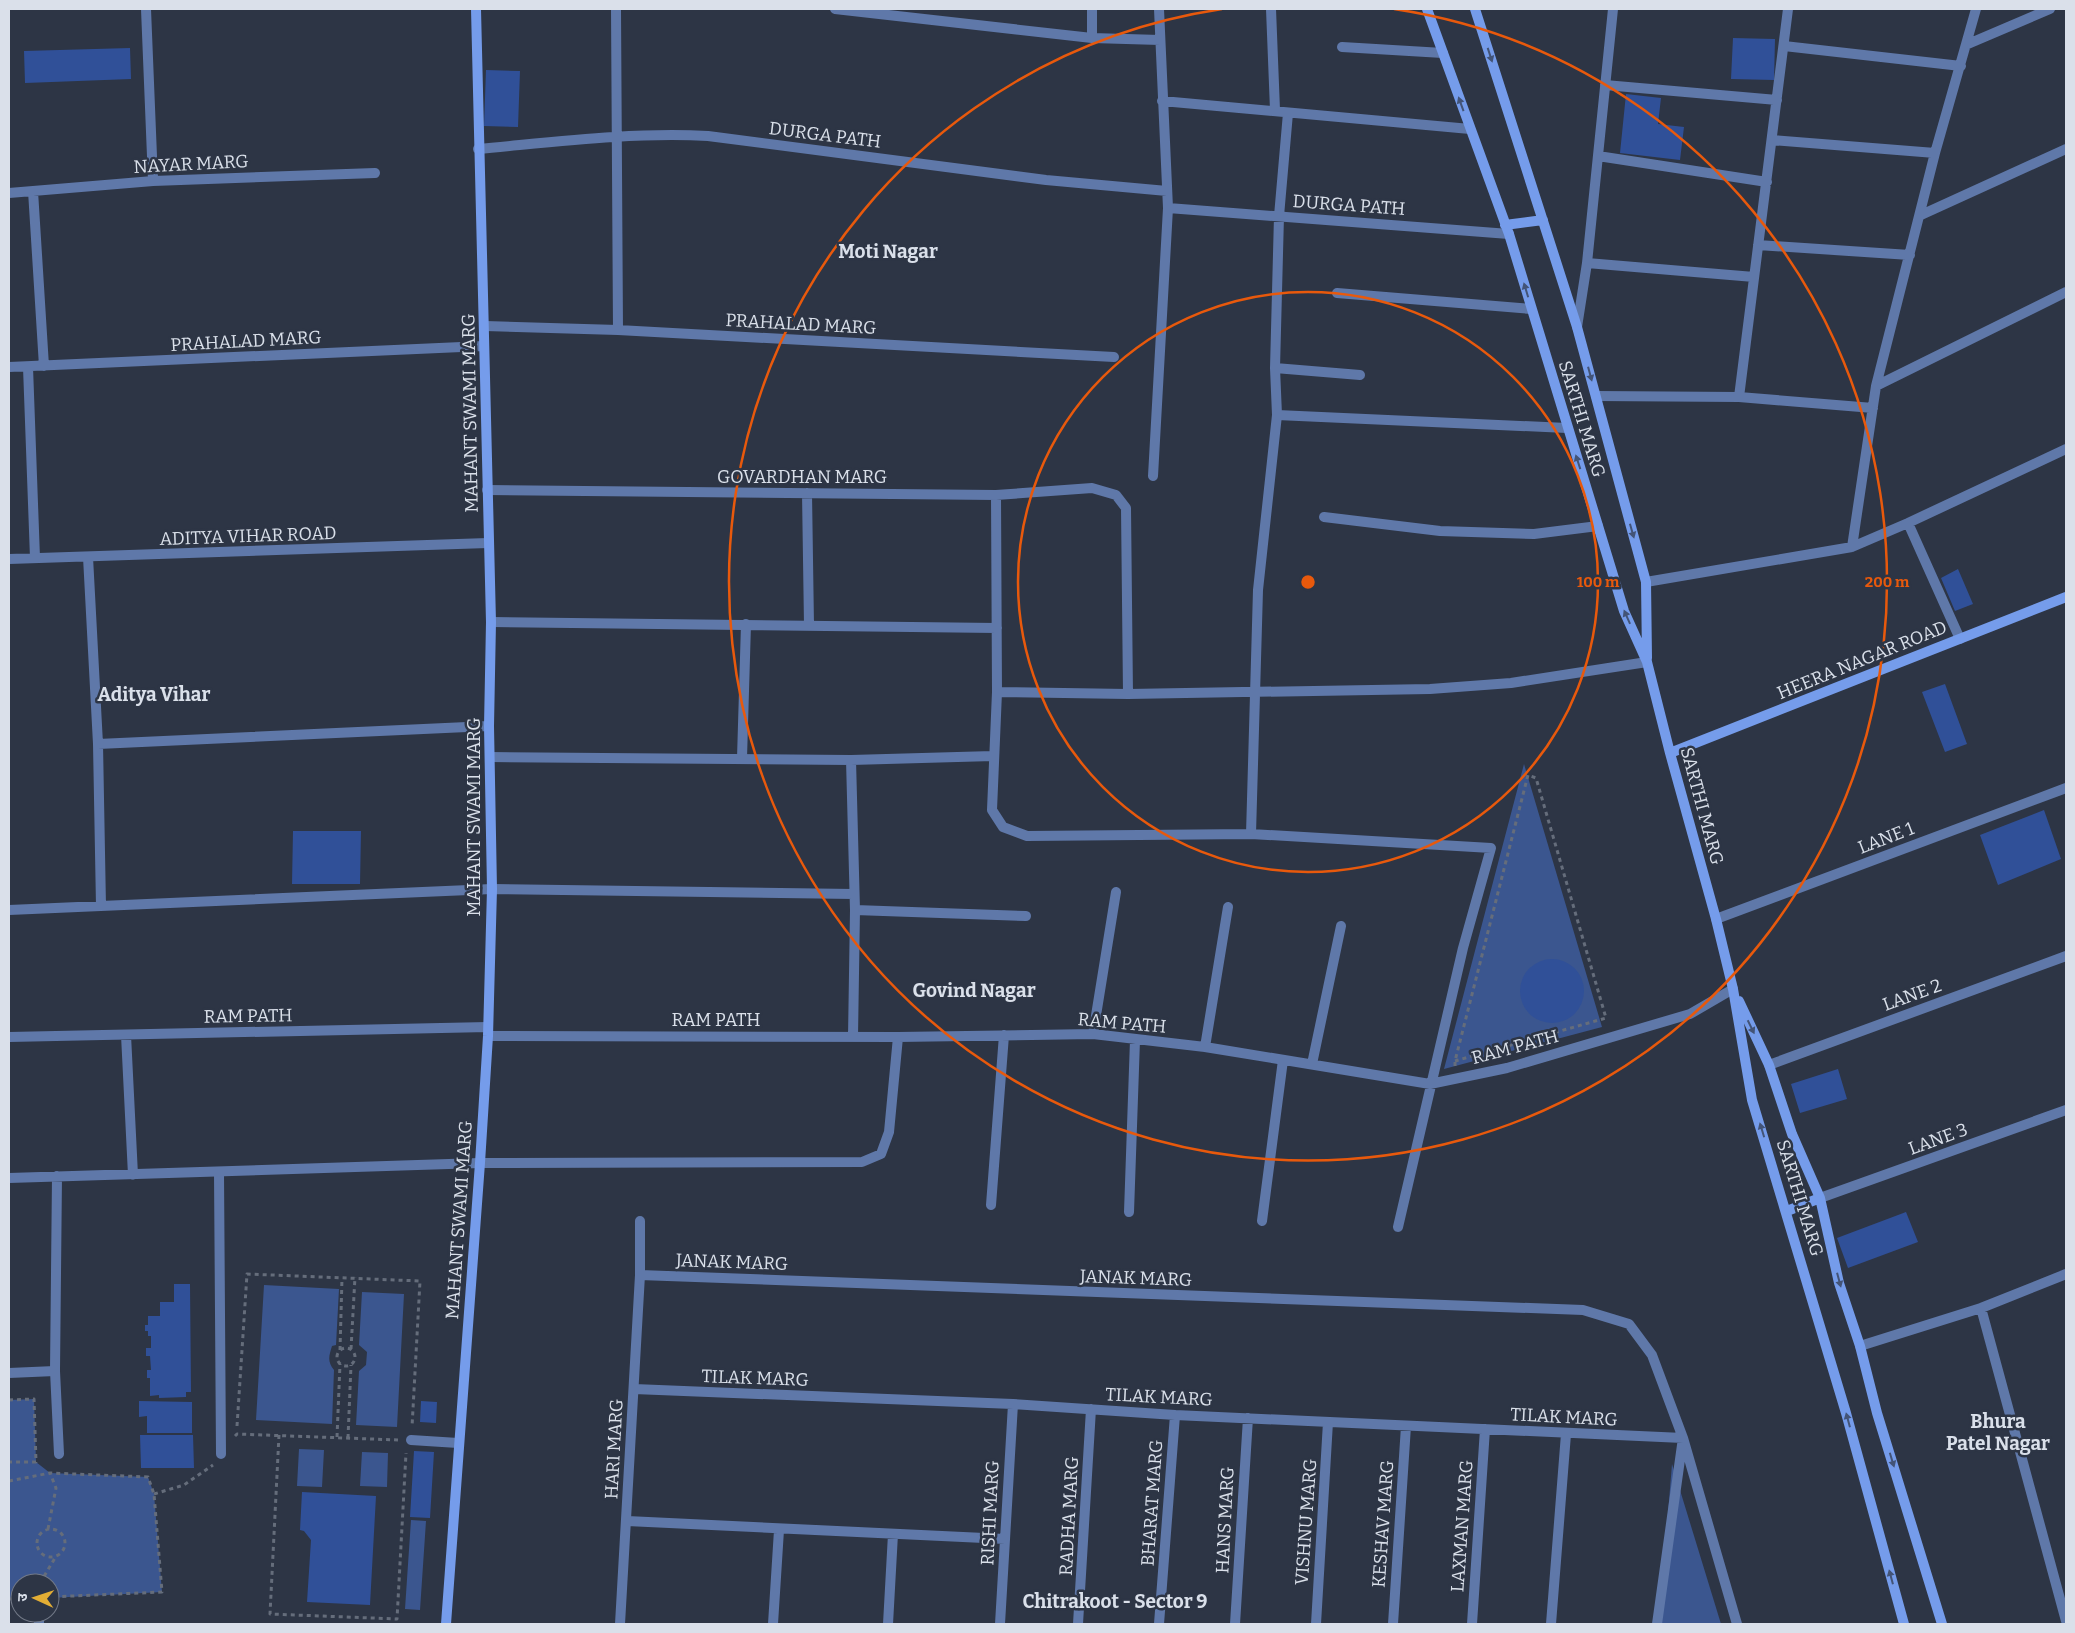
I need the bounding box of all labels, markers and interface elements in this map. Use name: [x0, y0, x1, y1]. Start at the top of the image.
one-way arrow: [1487, 48, 1495, 63]
one-way arrow: [1457, 96, 1464, 111]
street label: DURGA PATH: [768, 117, 882, 153]
street label: NAYAR MARG: [133, 150, 249, 178]
street label: DURGA PATH: [1292, 190, 1406, 220]
district label: Moti Nagar: [838, 240, 938, 263]
one-way arrow: [1521, 282, 1529, 297]
street label: PRAHALAD MARG: [725, 309, 877, 339]
street label: MAHANT SWAMI MARG: [457, 313, 483, 513]
street label: PRAHALAD MARG: [170, 326, 322, 356]
street label: SARTHI MARG: [1554, 358, 1610, 480]
one-way arrow: [1586, 366, 1594, 381]
one-way arrow: [1574, 455, 1581, 470]
street label: GOVARDHAN MARG: [717, 466, 887, 488]
street label: ADITYA VIHAR ROAD: [159, 522, 337, 550]
one-way arrow: [1628, 523, 1636, 538]
centre of rings: [1299, 573, 1317, 591]
text: 100 m: [1577, 573, 1620, 591]
text: 200 m: [1865, 573, 1910, 591]
one-way arrow: [1623, 610, 1631, 624]
street label: HEERA NAGAR ROAD: [1774, 616, 1950, 704]
district label: Aditya Vihar: [98, 683, 211, 706]
street label: MAHANT SWAMI MARG: [463, 717, 485, 917]
street label: SARTHI MARG: [1676, 745, 1728, 867]
street label: LANE 1: [1855, 817, 1918, 859]
street label: LANE 2: [1880, 974, 1944, 1016]
district label: Govind Nagar: [912, 979, 1036, 1002]
street label: RAM PATH: [203, 1004, 293, 1028]
street label: RAM PATH: [1077, 1008, 1167, 1038]
street label: RAM PATH: [672, 1009, 760, 1031]
one-way arrow: [1747, 1020, 1755, 1034]
street label: RAM PATH: [1469, 1025, 1561, 1069]
street label: LANE 3: [1905, 1118, 1971, 1160]
street label: MAHANT SWAMI MARG: [441, 1120, 477, 1320]
one-way arrow: [1758, 1123, 1766, 1138]
street label: SARTHI MARG: [1772, 1137, 1828, 1259]
street label: JANAK MARG: [675, 1249, 788, 1275]
street label: JANAK MARG: [1079, 1265, 1192, 1291]
one-way arrow: [1835, 1272, 1843, 1287]
street label: TILAK MARG: [701, 1365, 809, 1391]
street label: TILAK MARG: [1105, 1383, 1213, 1411]
street label: HARI MARG: [600, 1398, 628, 1500]
street label: TILAK MARG: [1510, 1403, 1618, 1431]
district label: Bhura Patel Nagar: [1946, 1410, 2050, 1455]
one-way arrow: [1844, 1413, 1852, 1428]
street label: BHARAT MARG: [1137, 1439, 1167, 1567]
one-way arrow: [1889, 1453, 1897, 1468]
street label: RADHA MARG: [1055, 1456, 1083, 1576]
street label: VISHNU MARG: [1291, 1458, 1321, 1586]
street label: LAXMAN MARG: [1446, 1459, 1478, 1593]
street label: RISHI MARG: [976, 1460, 1004, 1566]
street label: KESHAV MARG: [1368, 1460, 1398, 1588]
street label: HANS MARG: [1211, 1466, 1239, 1574]
one-way arrow: [1887, 1570, 1895, 1585]
north arrow: [10, 1573, 60, 1623]
district label: Chitrakoot - Sector 9: [1023, 1590, 1207, 1613]
text: उ: [14, 1592, 31, 1602]

